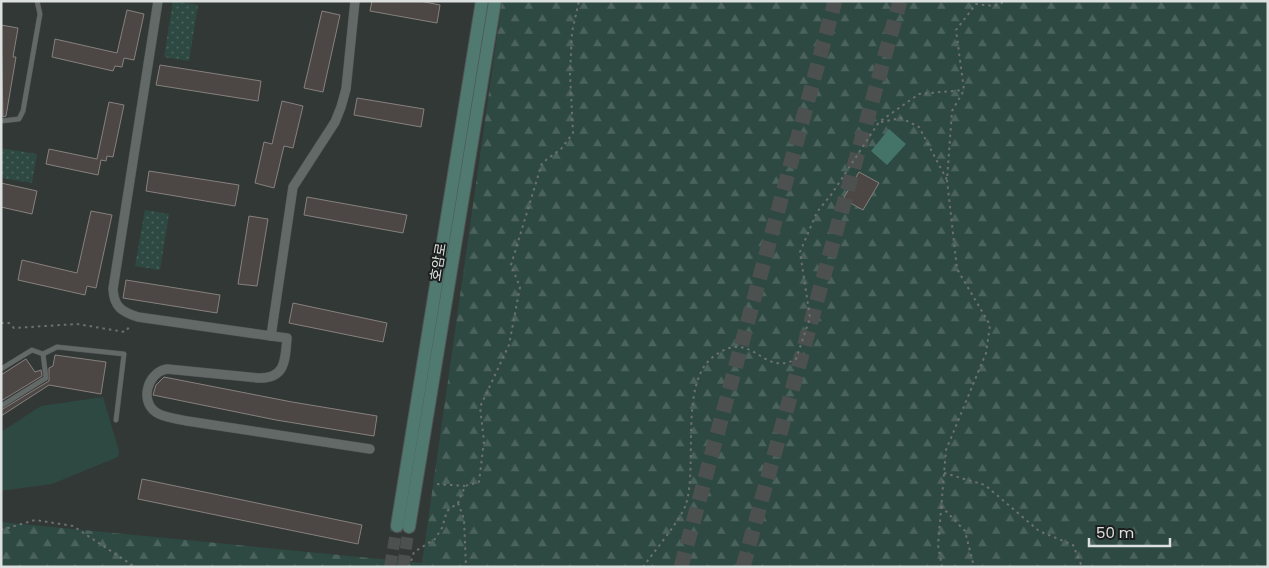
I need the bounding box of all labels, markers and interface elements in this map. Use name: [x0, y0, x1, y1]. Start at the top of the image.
street label: 호암로: [425, 241, 451, 283]
scale bar: [1089, 516, 1170, 548]
text: 50 m: [1096, 522, 1134, 543]

